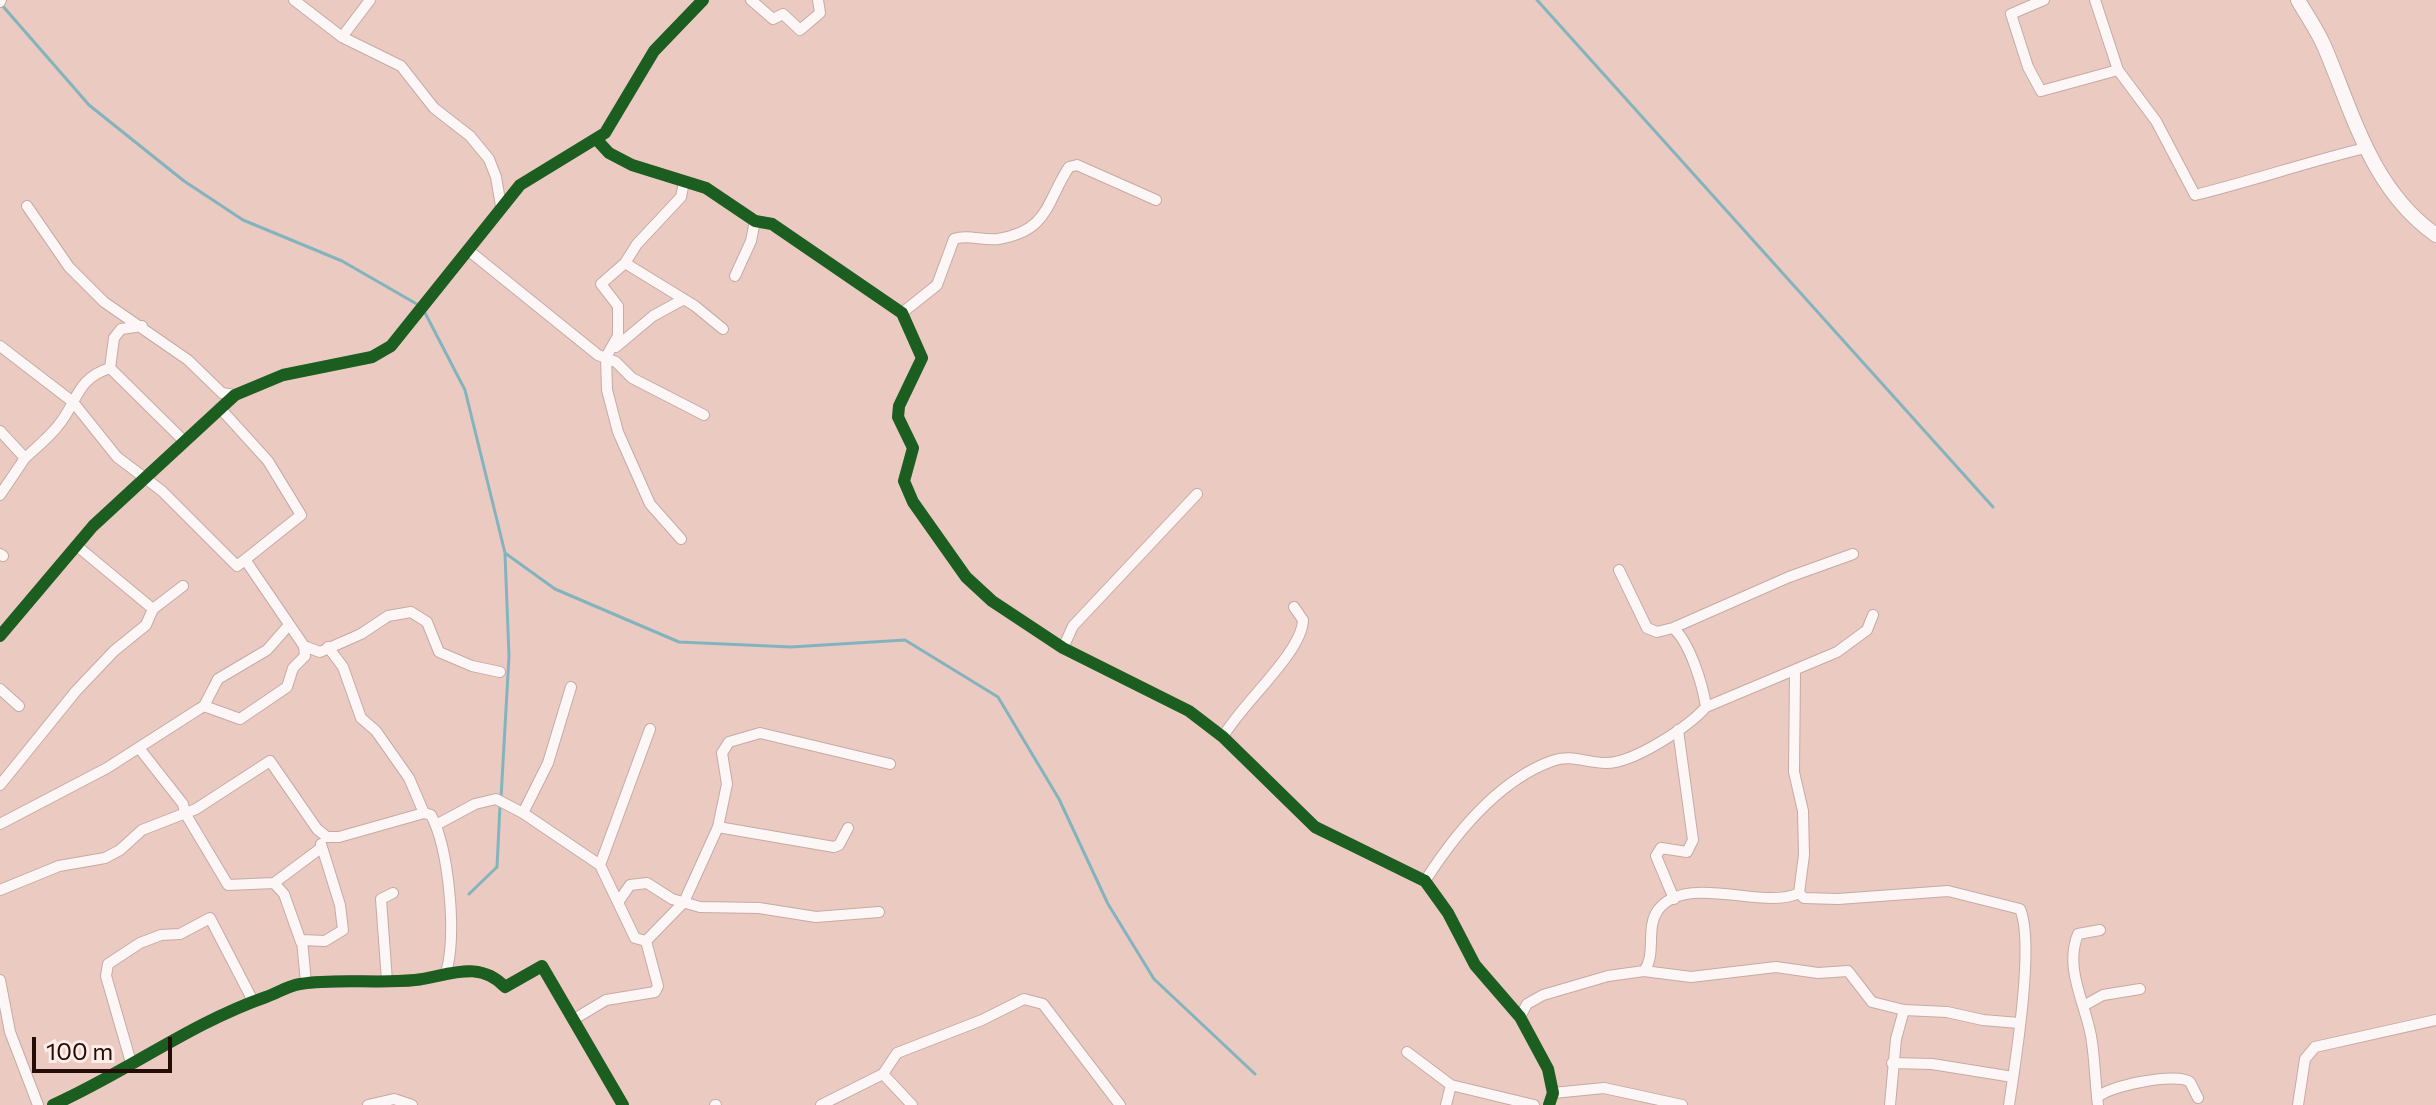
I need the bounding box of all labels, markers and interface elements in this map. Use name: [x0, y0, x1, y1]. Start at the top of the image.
scale bar: [36, 1021, 176, 1071]
text: 100 m: [46, 1036, 113, 1065]

